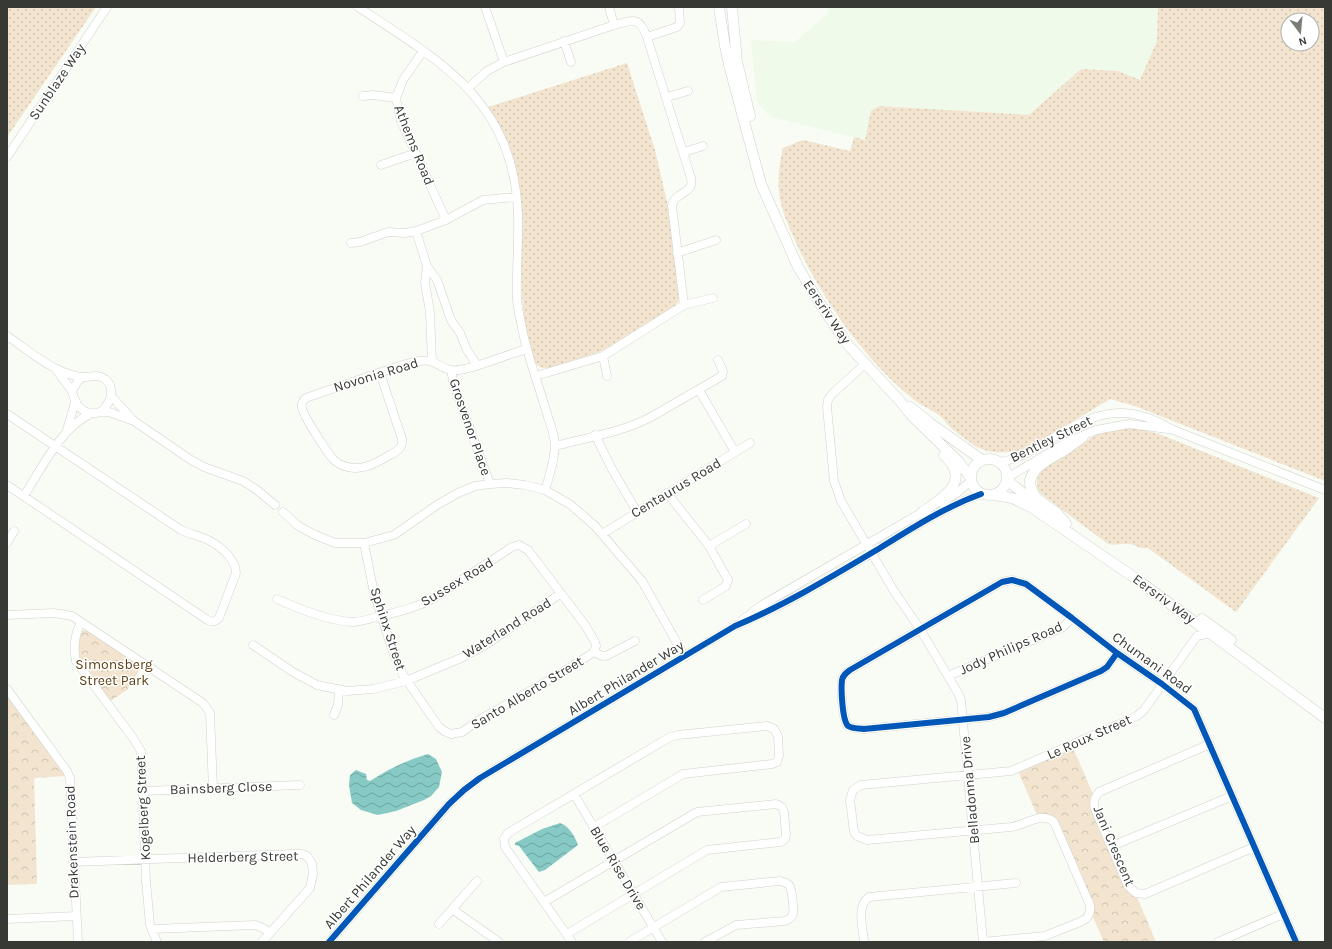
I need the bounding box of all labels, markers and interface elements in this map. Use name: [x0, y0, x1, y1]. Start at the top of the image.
north arrow: [1280, 12, 1320, 52]
text: N: [1297, 34, 1308, 48]
street label: Sunblaze Way: [25, 40, 89, 124]
street label: Athems Road: [390, 102, 438, 188]
street label: Eersriv Way: [799, 277, 855, 348]
street label: Novonia Road: [332, 354, 420, 396]
street label: Grosvenor Place: [445, 376, 495, 478]
street label: Bentley Street: [1007, 412, 1095, 466]
street label: Centaurus Road: [628, 454, 724, 522]
street label: Sussex Road: [418, 554, 496, 610]
street label: Eersriv Way: [1129, 571, 1199, 628]
street label: Sphinx Street: [367, 585, 409, 673]
street label: Waterland Road: [460, 594, 554, 662]
street label: Jody Philips Road: [957, 618, 1065, 678]
street label: Chumani Road: [1109, 628, 1195, 698]
street label: Albert Philander Way: [565, 637, 687, 719]
street label: Santo Alberto Street: [468, 653, 586, 733]
park label: Simonsberg Street Park: [75, 656, 153, 689]
street label: Le Roux Street: [1044, 711, 1134, 763]
street label: Belladonna Drive: [957, 735, 983, 845]
street label: Kogelberg Street: [132, 755, 154, 861]
street label: Bainsberg Close: [169, 778, 273, 798]
street label: Drakenstein Road: [62, 785, 82, 899]
street label: Jani Crescent: [1089, 803, 1139, 889]
street label: Albert Philander Way: [320, 821, 420, 932]
street label: Blue Rise Drive: [586, 823, 650, 913]
street label: Helderberg Street: [187, 848, 299, 866]

